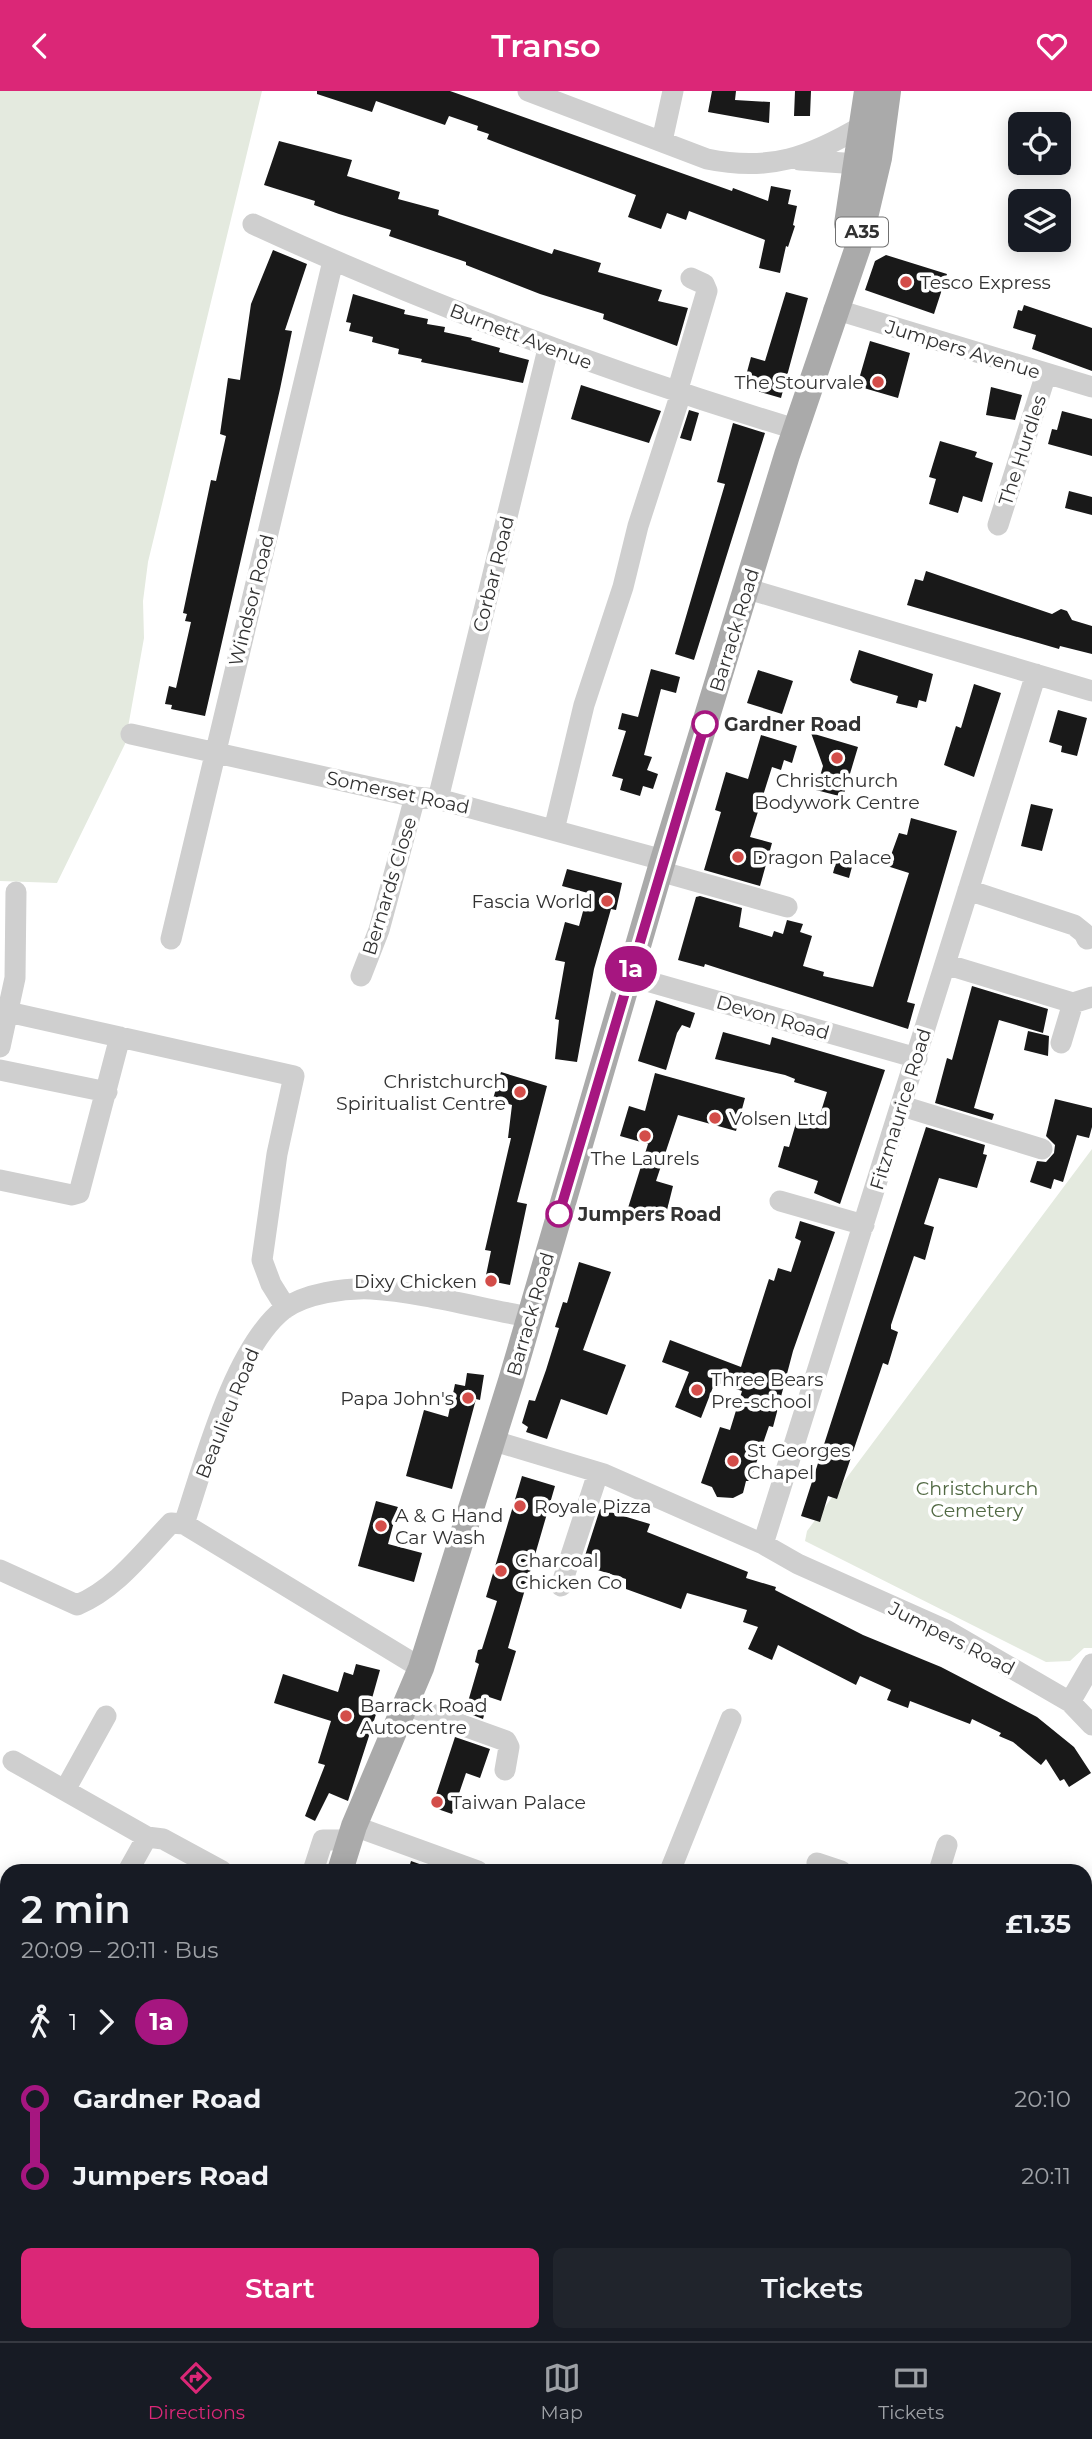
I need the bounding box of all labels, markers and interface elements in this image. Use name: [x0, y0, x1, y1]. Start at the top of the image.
text: Transo: [491, 26, 601, 65]
icon: back: [21, 27, 59, 65]
icon: heart: [1033, 27, 1071, 65]
map controls: [1008, 112, 1071, 252]
button: locate: [1008, 112, 1071, 175]
button: layers: [1008, 189, 1071, 252]
road number: A35: [836, 217, 888, 247]
place label: Tesco Express: [920, 271, 1051, 294]
marker: Tesco Express: [898, 274, 914, 290]
street label: Burnett Avenue: [446, 299, 595, 374]
street label: Jumpers Avenue: [882, 315, 1043, 384]
place label: The Stourvale: [734, 371, 864, 394]
marker: The Stourvale: [870, 374, 886, 390]
street label: The Hurdles: [994, 392, 1051, 508]
street label: Corbar Road: [468, 514, 519, 635]
street label: Windsor Road: [224, 532, 279, 668]
street label: Barrack Road: [705, 566, 764, 695]
marker: Gardner Road: [692, 711, 718, 737]
place label: Gardner Road: [724, 713, 862, 736]
marker: Christchurch Bodywork Centre: [829, 750, 845, 766]
street label: Somerset Road: [324, 766, 472, 819]
place label: Christchurch Bodywork Centre: [754, 769, 920, 814]
street label: Bernards Close: [358, 814, 421, 958]
place label: Dragon Palace: [752, 846, 891, 869]
marker: Dragon Palace: [730, 849, 746, 865]
place label: Fascia World: [472, 890, 593, 913]
marker: Fascia World: [599, 893, 615, 909]
line badge: 1a: [600, 946, 662, 992]
text: 1a: [619, 954, 643, 983]
street label: Devon Road: [714, 990, 832, 1045]
street label: Fitzmaurice Road: [865, 1026, 936, 1193]
place label: Christchurch Spiritualist Centre: [336, 1070, 506, 1115]
marker: Christchurch Spiritualist Centre: [512, 1084, 528, 1100]
place label: Volsen Ltd: [729, 1107, 828, 1130]
marker: Volsen Ltd: [707, 1110, 723, 1126]
marker: The Laurels: [637, 1128, 653, 1144]
place label: The Laurels: [591, 1147, 699, 1170]
marker: Jumpers Road: [546, 1201, 572, 1227]
place label: Jumpers Road: [577, 1203, 721, 1226]
street label: Barrack Road: [502, 1250, 559, 1379]
place label: Dixy Chicken: [354, 1270, 477, 1293]
marker: Dixy Chicken: [483, 1273, 499, 1289]
street label: Beaulieu Road: [191, 1345, 264, 1482]
place label: Three Bears Pre-school: [711, 1368, 824, 1413]
marker: Three Bears Pre-school: [689, 1382, 705, 1398]
place label: Papa John's: [340, 1387, 454, 1410]
marker: Papa John's: [460, 1390, 476, 1406]
place label: St Georges Chapel: [747, 1439, 851, 1484]
marker: St Georges Chapel: [725, 1453, 741, 1469]
park label: Christchurch Cemetery: [916, 1477, 1038, 1522]
place label: Royale Pizza: [534, 1495, 651, 1518]
marker: Royale Pizza: [512, 1498, 528, 1514]
place label: A & G Hand Car Wash: [395, 1504, 503, 1549]
marker: A & G Hand Car Wash: [373, 1518, 389, 1534]
place label: Charcoal Chicken Co: [515, 1549, 622, 1594]
marker: Charcoal Chicken Co: [493, 1563, 509, 1579]
street label: Jumpers Road: [884, 1596, 1019, 1680]
place label: Barrack Road Autocentre: [360, 1694, 488, 1739]
marker: Barrack Road Autocentre: [338, 1708, 354, 1724]
place label: Taiwan Palace: [451, 1791, 586, 1814]
marker: Taiwan Palace: [429, 1794, 445, 1810]
text: 2 min: [21, 1886, 131, 1933]
text: £1.35: [1005, 1908, 1071, 1940]
text: 20:09 – 20:11 · Bus: [21, 1936, 219, 1964]
icon: walk: [21, 2003, 59, 2041]
icon: forward: [87, 2003, 125, 2041]
text: 1a: [149, 2007, 174, 2036]
text: 1: [69, 2008, 77, 2036]
text: Gardner Road: [73, 2083, 261, 2115]
text: 20:10: [1014, 2085, 1071, 2113]
text: Jumpers Road: [73, 2160, 269, 2192]
text: 20:11: [1021, 2162, 1071, 2190]
button: Start: [21, 2248, 539, 2328]
button: Tickets: [553, 2248, 1071, 2328]
tab: Directions: [148, 2359, 245, 2424]
tab: Map: [541, 2359, 583, 2424]
tab: Tickets: [878, 2359, 944, 2424]

